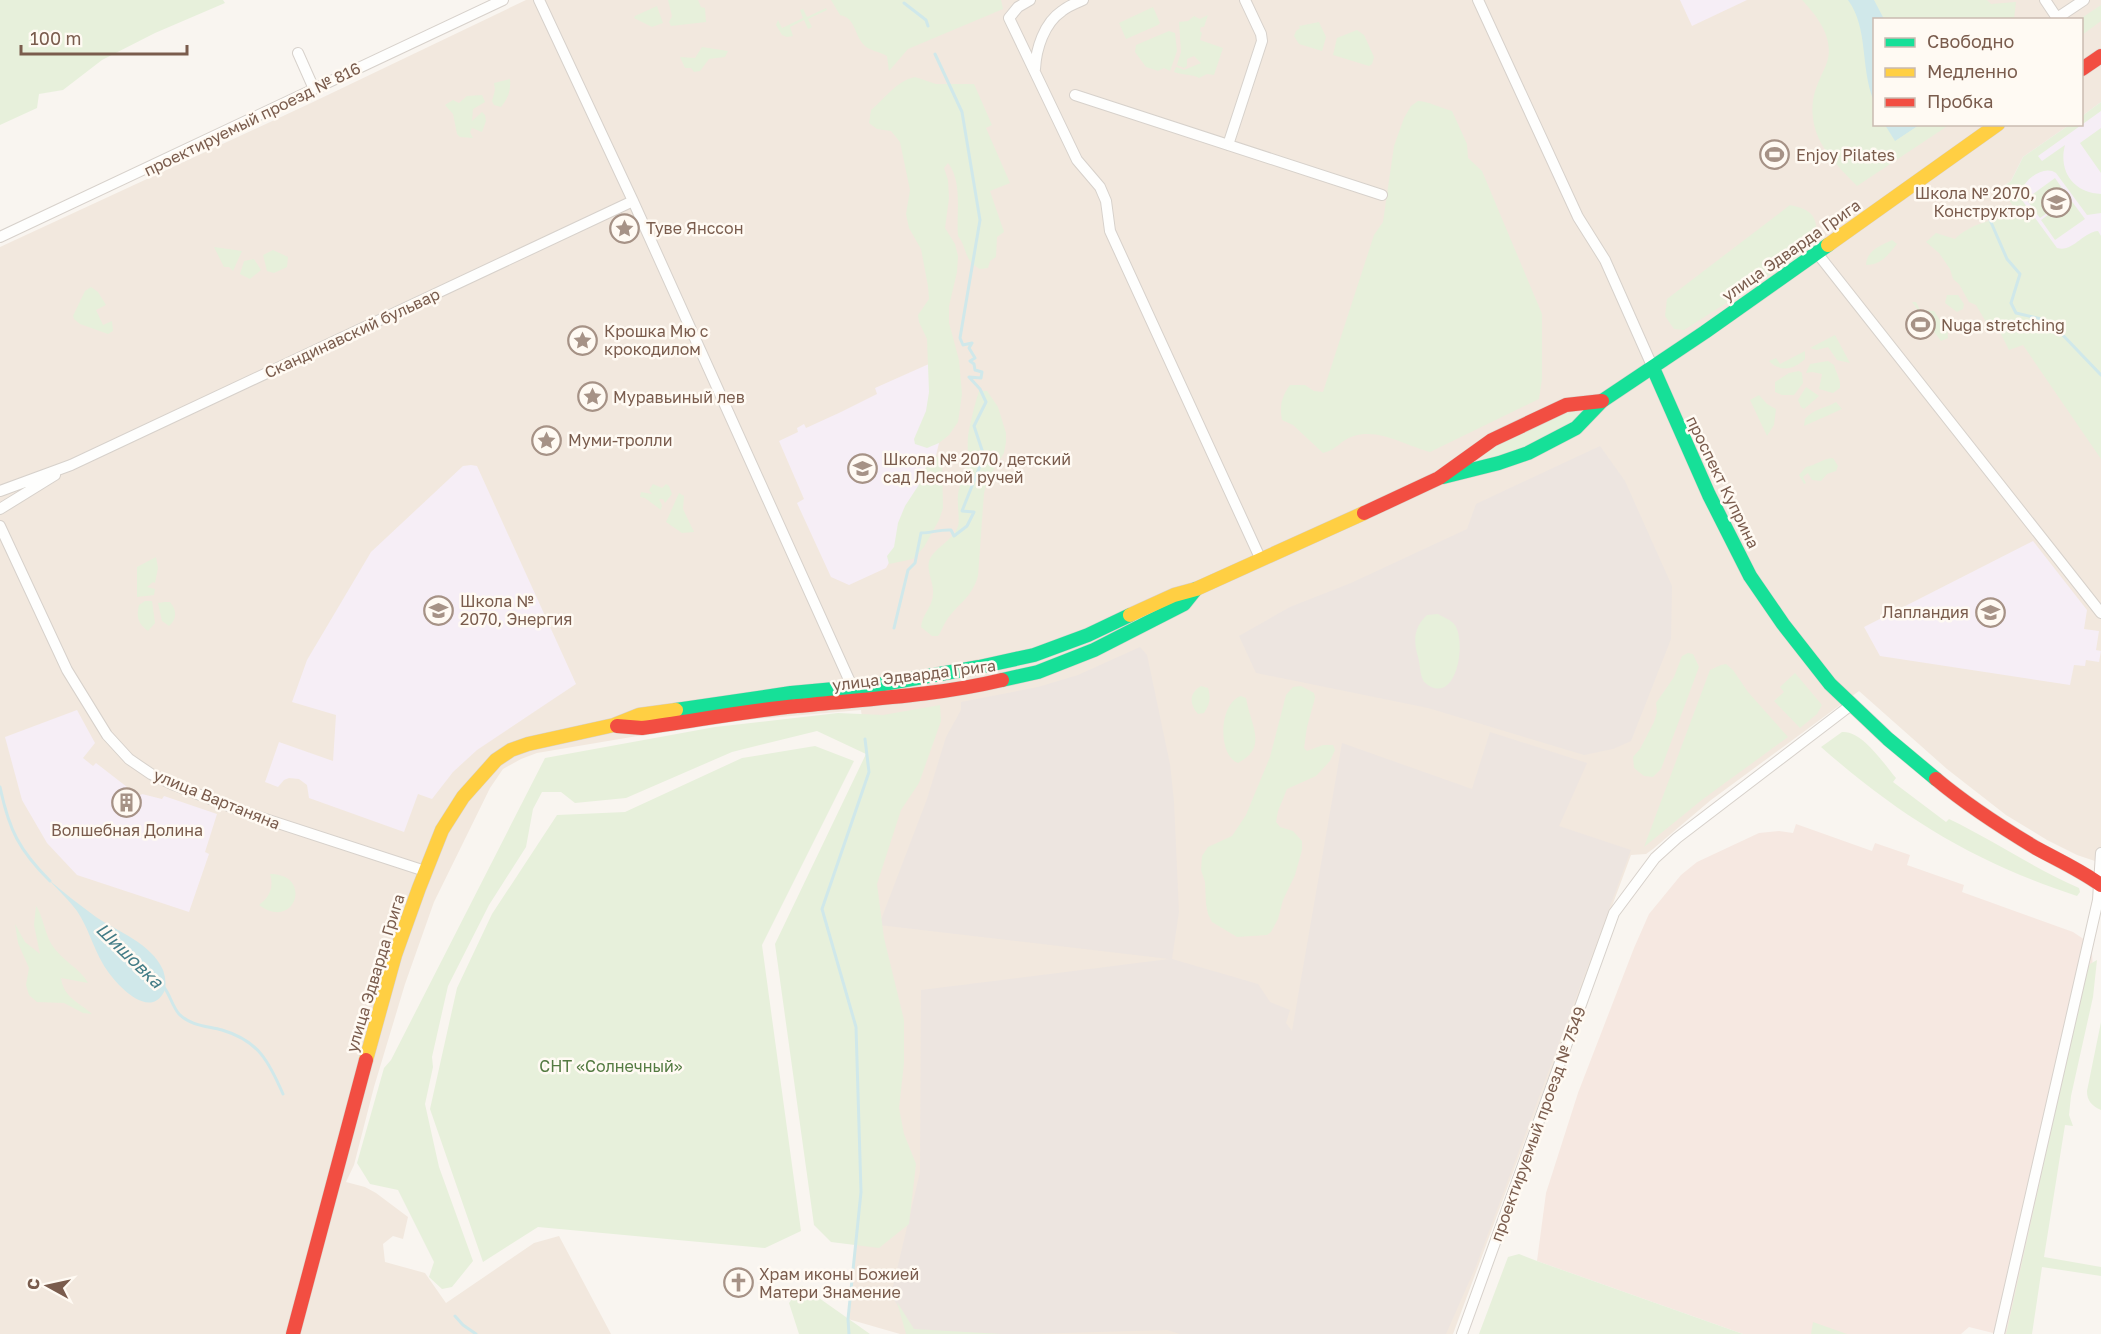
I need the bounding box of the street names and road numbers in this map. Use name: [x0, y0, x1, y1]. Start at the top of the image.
street label: проектируемый проезд № 816: [140, 58, 364, 180]
street label: улица Эдварда Грига: [1718, 195, 1864, 305]
street label: Скандинавский бульвар: [261, 284, 443, 382]
street label: проспект Куприна: [1682, 412, 1764, 552]
street label: улица Эдварда Грига: [831, 655, 997, 695]
street label: улица Вартаняна: [151, 765, 283, 833]
street label: улица Эдварда Грига: [341, 891, 409, 1055]
street label: проектируемый проезд № 7549: [1486, 1004, 1590, 1244]

